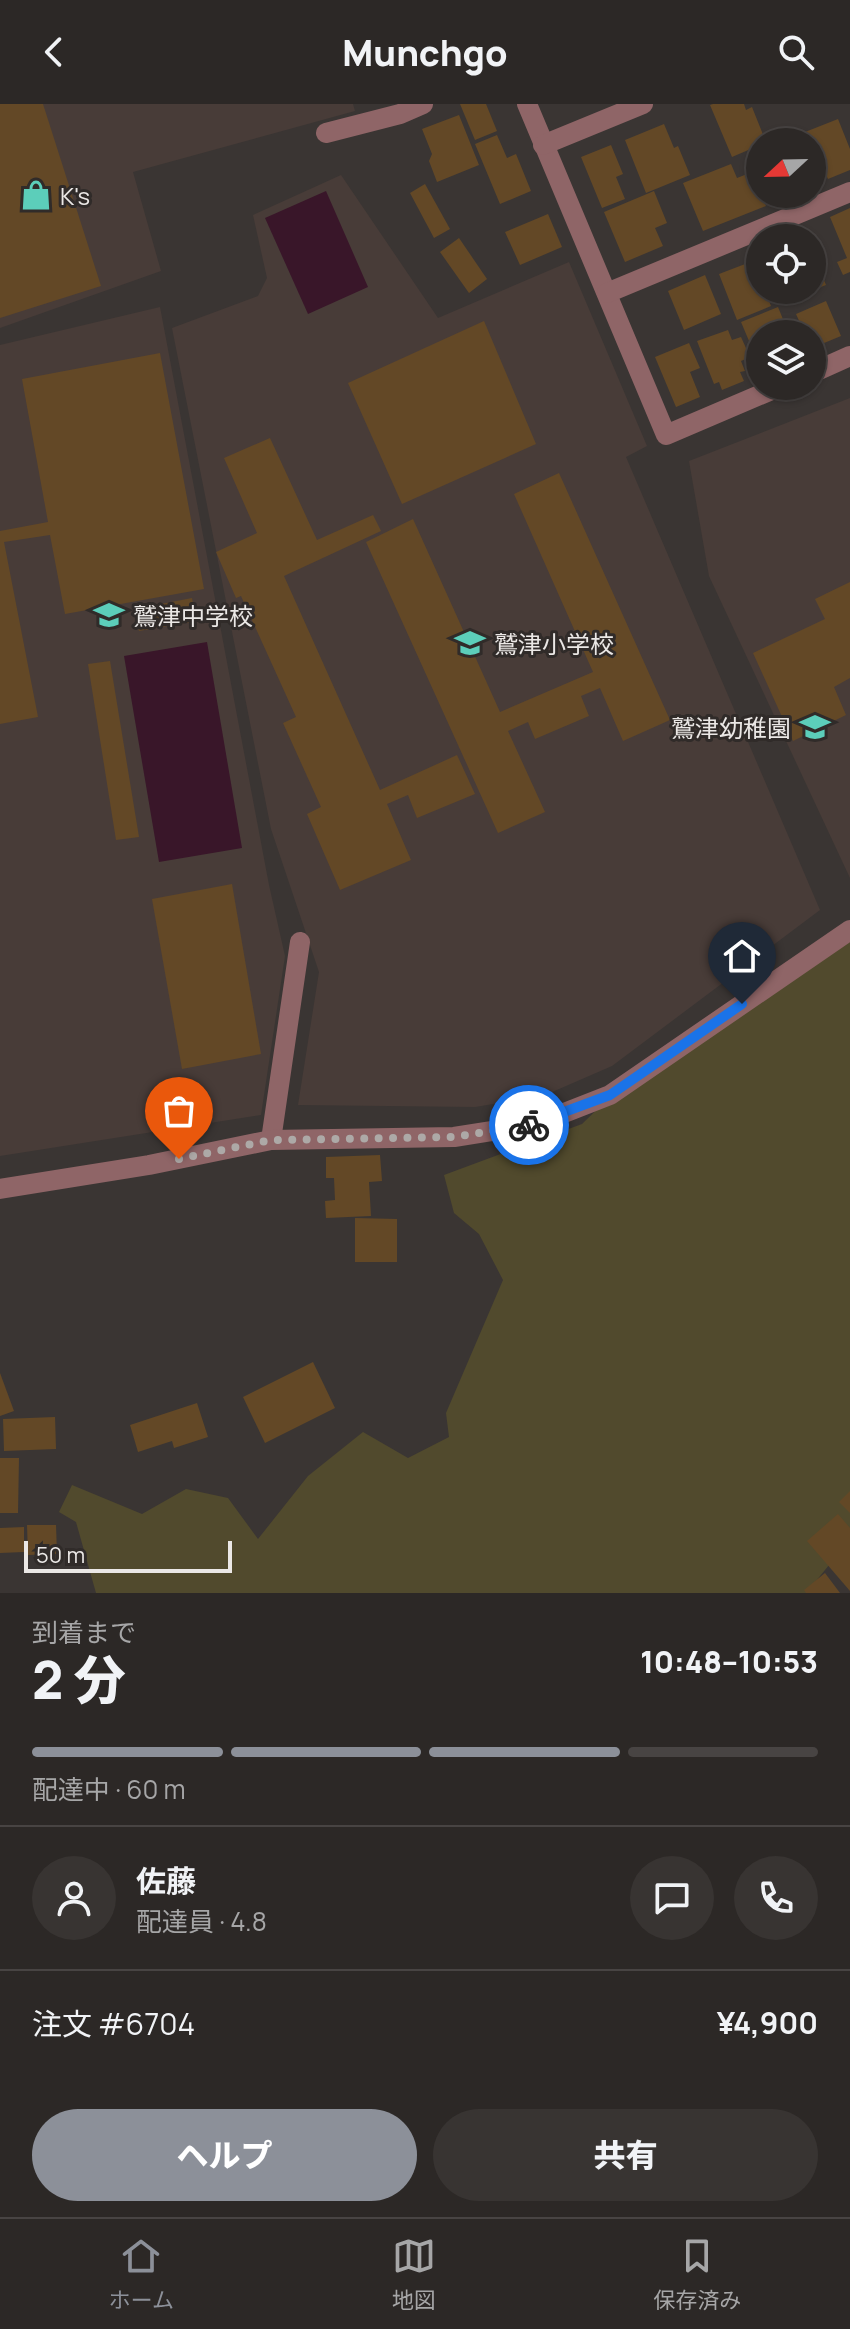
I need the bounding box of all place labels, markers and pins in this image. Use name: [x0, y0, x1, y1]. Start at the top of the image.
shop icon: K's: [19, 178, 53, 212]
place label: K's: [60, 179, 90, 212]
school or university icon: 鷲津中学校: [92, 598, 126, 632]
place label: 鷲津中学校: [133, 599, 253, 632]
school or university icon: 鷲津小学校: [453, 626, 487, 660]
place label: 鷲津小学校: [494, 627, 614, 660]
school or university icon: 鷲津幼稚園: [798, 710, 832, 744]
place label: 鷲津幼稚園: [671, 711, 791, 744]
pin: [708, 922, 776, 1004]
pin: [145, 1077, 213, 1159]

